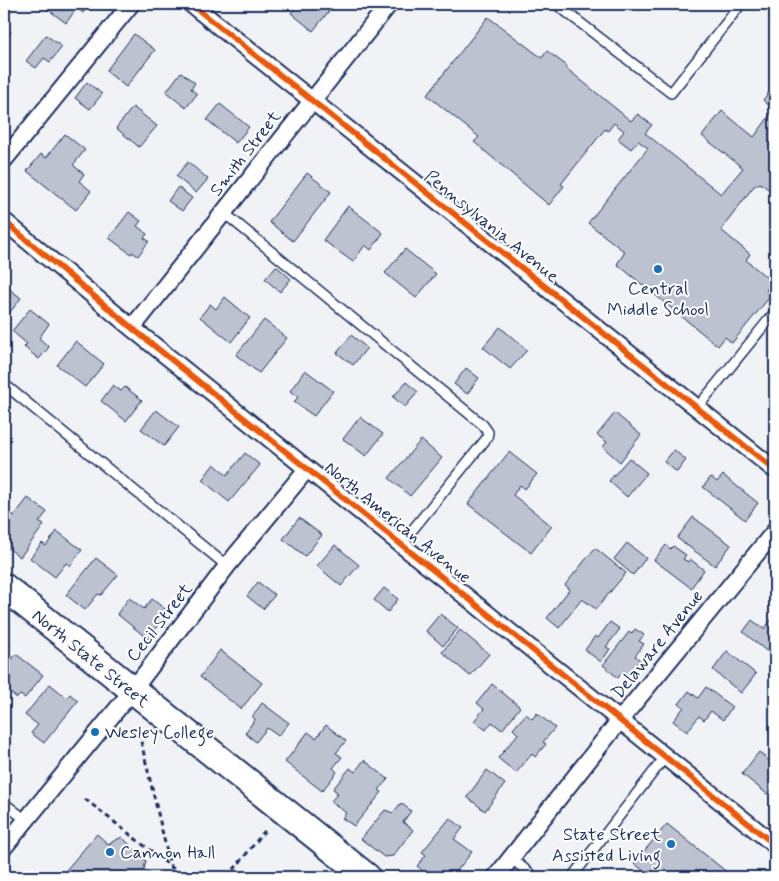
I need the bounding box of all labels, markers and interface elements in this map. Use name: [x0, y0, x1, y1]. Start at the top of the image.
street label: Smith Street: [205, 105, 287, 201]
street label: Pennsylvania Avenue: [419, 165, 564, 289]
marker: Central Middle School: [652, 263, 664, 275]
place label: Central Middle School: [607, 277, 709, 322]
street label: North American Avenue: [319, 456, 476, 589]
street label: Cecil Street: [121, 578, 198, 667]
street label: Delaware Avenue: [606, 585, 709, 704]
street label: North State Street: [27, 604, 154, 714]
place label: Wesley College: [105, 721, 214, 747]
marker: Wesley College: [89, 726, 101, 738]
place label: State Street Assisted Living: [552, 823, 661, 870]
marker: State Street Assisted Living: [665, 838, 677, 850]
place label: Cannon Hall: [120, 841, 215, 865]
marker: Cannon Hall: [104, 846, 116, 858]

